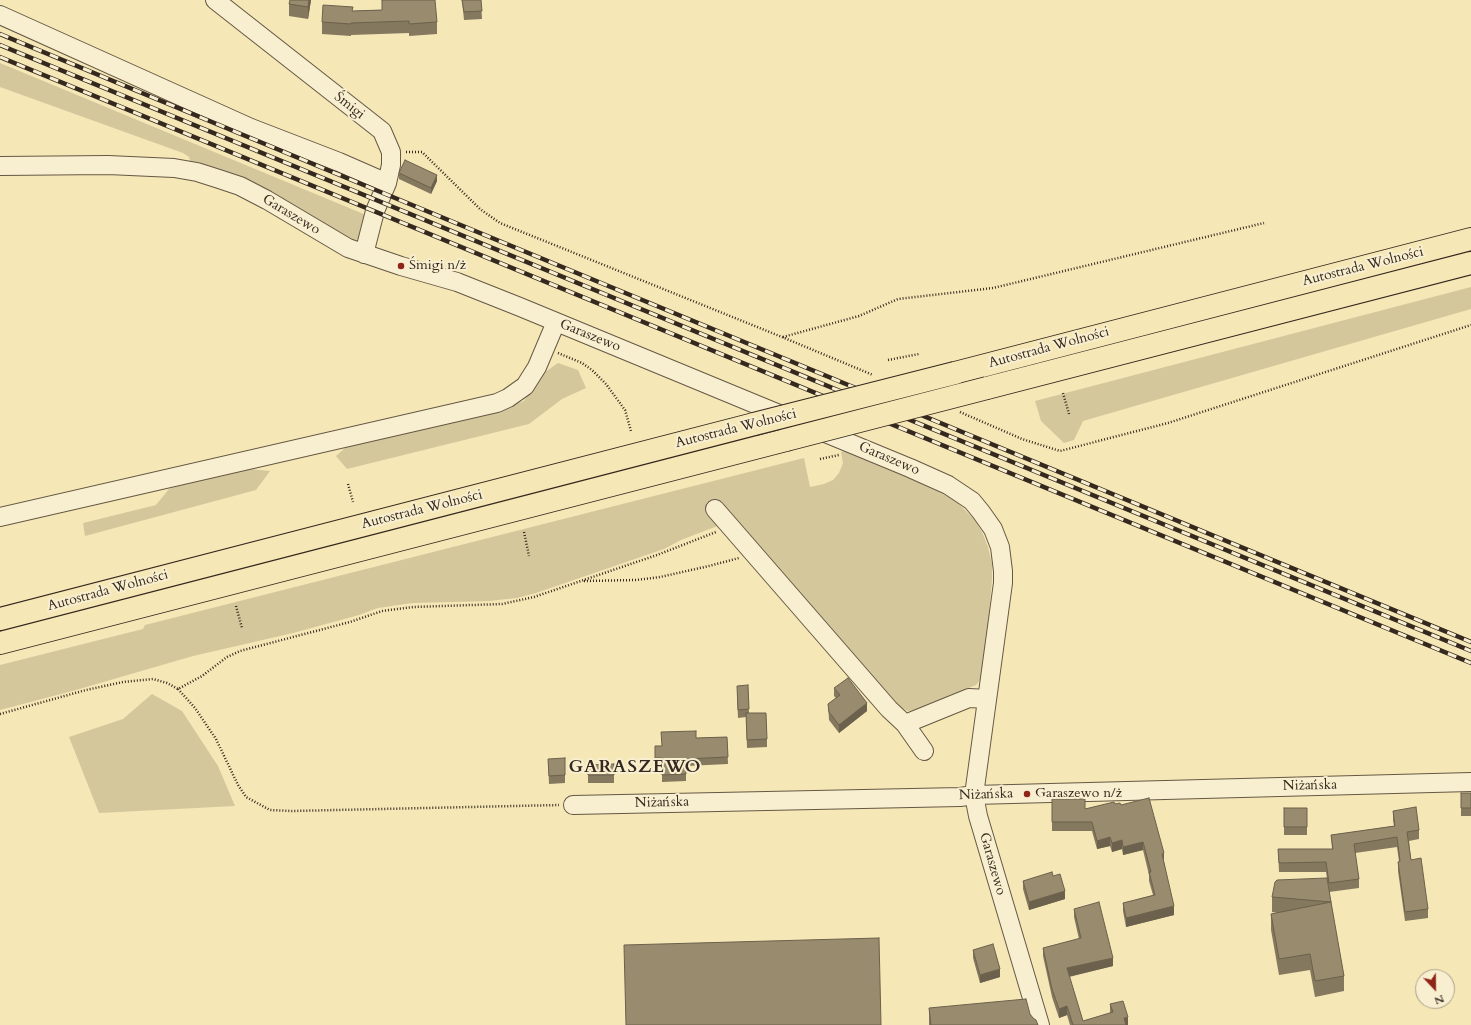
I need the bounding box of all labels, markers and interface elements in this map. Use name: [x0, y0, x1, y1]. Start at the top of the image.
street label: Śmigi: [330, 89, 368, 123]
street label: Garaszewo: [259, 191, 323, 239]
street label: Autostrada Wolności: [1301, 244, 1425, 290]
place label: Śmigi n/ż: [409, 258, 466, 274]
marker: Śmigi n/ż: [396, 261, 406, 271]
street label: Garaszewo: [557, 316, 623, 356]
street label: Autostrada Wolności: [987, 324, 1111, 372]
street label: Autostrada Wolności: [674, 406, 798, 452]
street label: Garaszewo: [856, 439, 922, 479]
street label: Autostrada Wolności: [360, 487, 484, 533]
street label: Autostrada Wolności: [46, 567, 170, 615]
district label: GARASZEWO: [568, 757, 702, 779]
street label: Niżańska: [1283, 777, 1337, 795]
street label: Niżańska: [959, 786, 1013, 804]
place label: Garaszewo n/ż: [1035, 786, 1122, 802]
marker: Garaszewo n/ż: [1022, 789, 1032, 799]
street label: Niżańska: [635, 794, 689, 812]
street label: Garaszewo: [975, 831, 1009, 897]
north arrow: [1415, 969, 1455, 1009]
text: N: [1432, 991, 1447, 1008]

